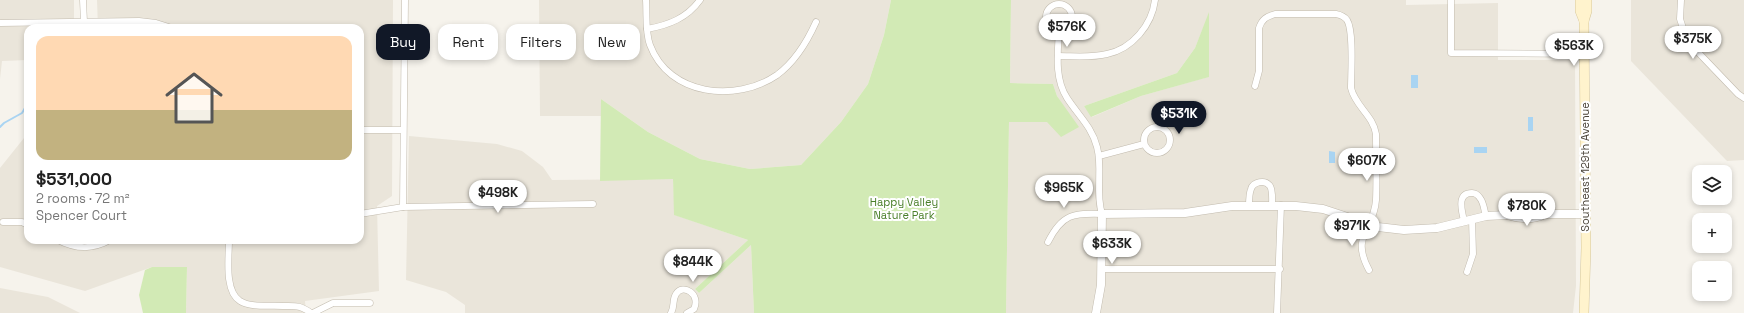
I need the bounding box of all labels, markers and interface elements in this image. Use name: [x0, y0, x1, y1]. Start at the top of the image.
pin: $576K: [1039, 14, 1095, 48]
text: $576K: [1048, 18, 1086, 35]
chip: Buy: [376, 24, 430, 60]
chip: Rent: [438, 24, 498, 60]
chip: Filters: [506, 24, 576, 60]
chip: New: [584, 24, 640, 60]
pin: $375K: [1665, 26, 1721, 60]
text: $375K: [1674, 30, 1712, 47]
pin: $563K: [1546, 33, 1602, 67]
text: $563K: [1554, 37, 1594, 54]
icon: home: [158, 62, 230, 134]
pin: $531K: [1151, 101, 1207, 135]
street label: Southeast 129th Avenue: [1578, 102, 1592, 232]
text: $531K: [1160, 105, 1198, 122]
pin: $607K: [1339, 148, 1395, 182]
text: $607K: [1347, 152, 1387, 169]
map controls: [1692, 165, 1732, 301]
button: layers: [1692, 165, 1732, 205]
text: $531,000: [36, 168, 112, 190]
pin: $965K: [1036, 175, 1092, 209]
text: $965K: [1044, 179, 1084, 196]
pin: $498K: [470, 180, 526, 214]
text: $498K: [478, 184, 518, 201]
text: 2 rooms · 72 m²: [36, 190, 129, 207]
pin: $780K: [1499, 193, 1555, 227]
park label: Happy Valley Nature Park: [870, 195, 938, 222]
text: $780K: [1507, 197, 1547, 214]
text: Spencer Court: [36, 207, 127, 224]
pin: $971K: [1324, 213, 1380, 247]
button: +: [1692, 213, 1732, 253]
text: $971K: [1334, 217, 1370, 234]
pin: $633K: [1084, 231, 1140, 265]
text: $633K: [1092, 235, 1132, 252]
pin: $844K: [665, 249, 721, 283]
text: $844K: [673, 253, 713, 270]
button: −: [1692, 261, 1732, 301]

